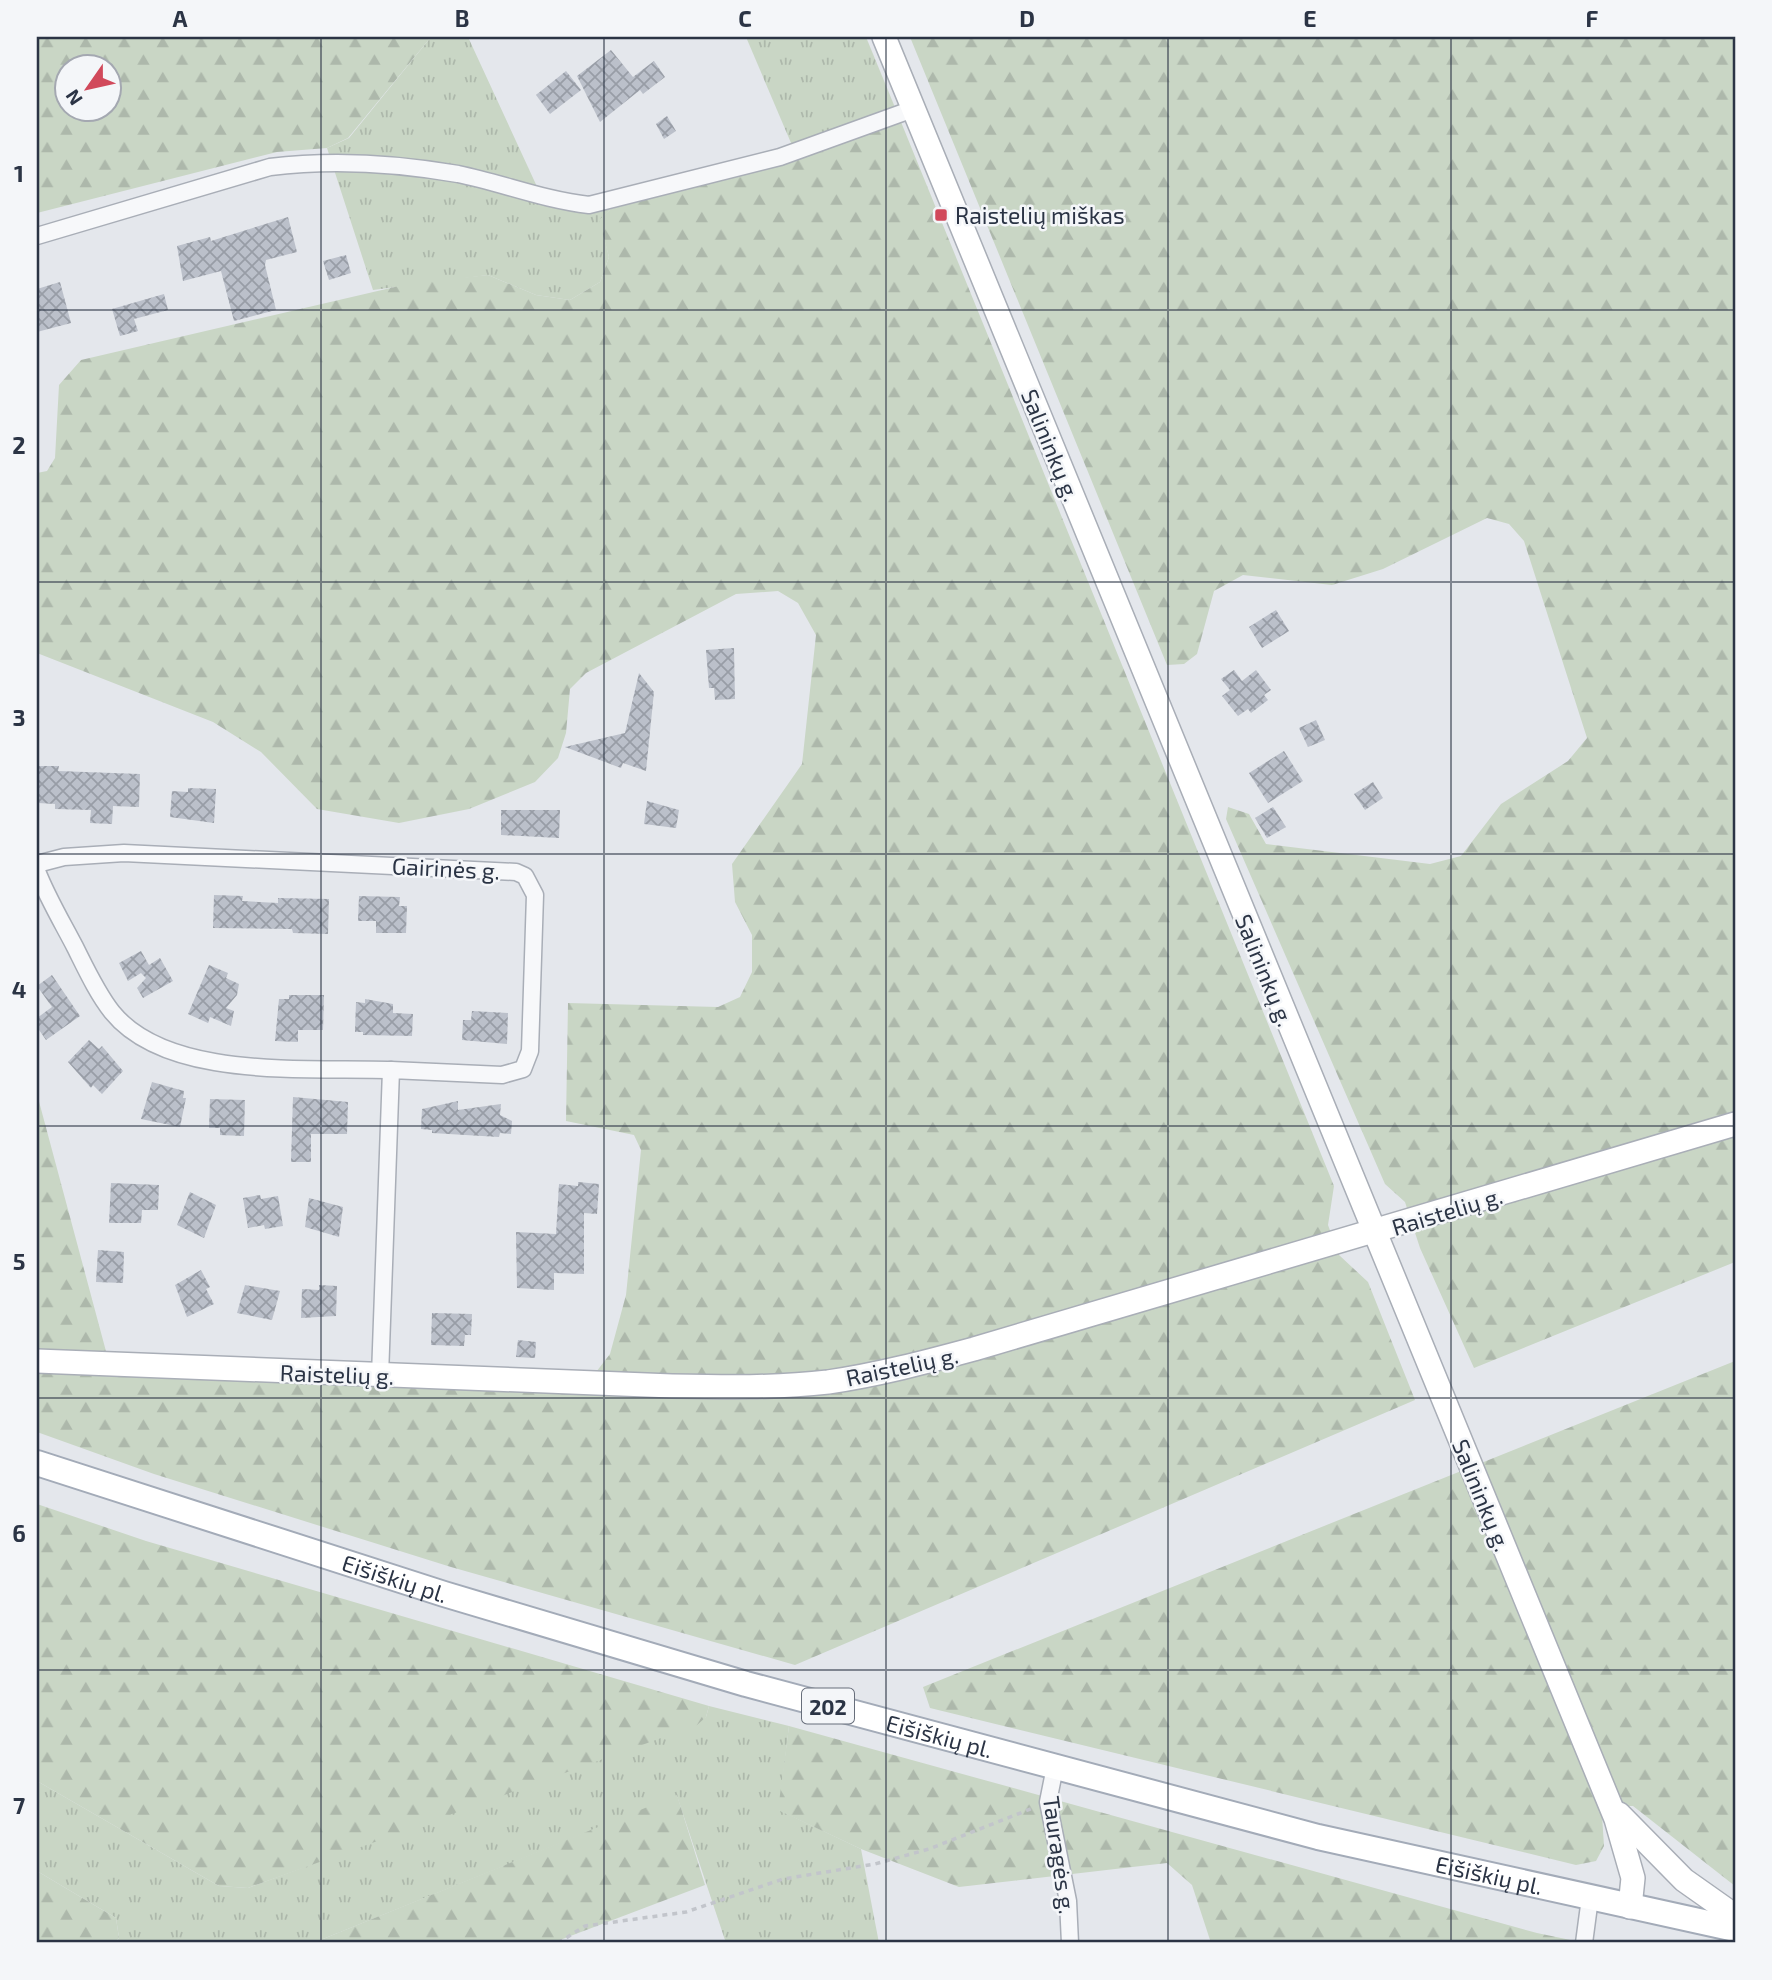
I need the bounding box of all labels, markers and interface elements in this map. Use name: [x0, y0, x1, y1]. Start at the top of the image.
text: A: [172, 4, 188, 32]
text: B: [455, 4, 469, 32]
text: C: [738, 4, 752, 32]
text: D: [1019, 4, 1035, 32]
text: E: [1303, 4, 1317, 32]
text: F: [1586, 4, 1599, 32]
north arrow: [52, 52, 122, 122]
text: N: [60, 86, 87, 110]
text: 1: [14, 159, 24, 187]
place label: Raistelių miškas: [955, 201, 1125, 229]
marker: Raistelių miškas: [933, 207, 949, 223]
street label: Salininkų g.: [1016, 385, 1086, 505]
text: 2: [12, 431, 26, 459]
text: 3: [12, 703, 26, 731]
street label: Gairinės g.: [391, 851, 501, 885]
street label: Salininkų g.: [1230, 910, 1300, 1030]
text: 4: [12, 975, 26, 1003]
street label: Raistelių g.: [1388, 1181, 1506, 1241]
text: 5: [13, 1247, 25, 1275]
street label: Raistelių g.: [843, 1340, 961, 1392]
street label: Raistelių g.: [279, 1358, 395, 1390]
street label: Salininkų g.: [1447, 1435, 1517, 1555]
text: 6: [12, 1519, 26, 1547]
street label: Eišiškių pl.: [339, 1548, 451, 1608]
road number: 202: [802, 1688, 854, 1724]
street label: Eišiškių pl.: [883, 1708, 996, 1763]
text: 7: [13, 1791, 25, 1819]
street label: Tauragės g.: [1038, 1794, 1082, 1916]
street label: Eišiškių pl.: [1433, 1849, 1545, 1900]

